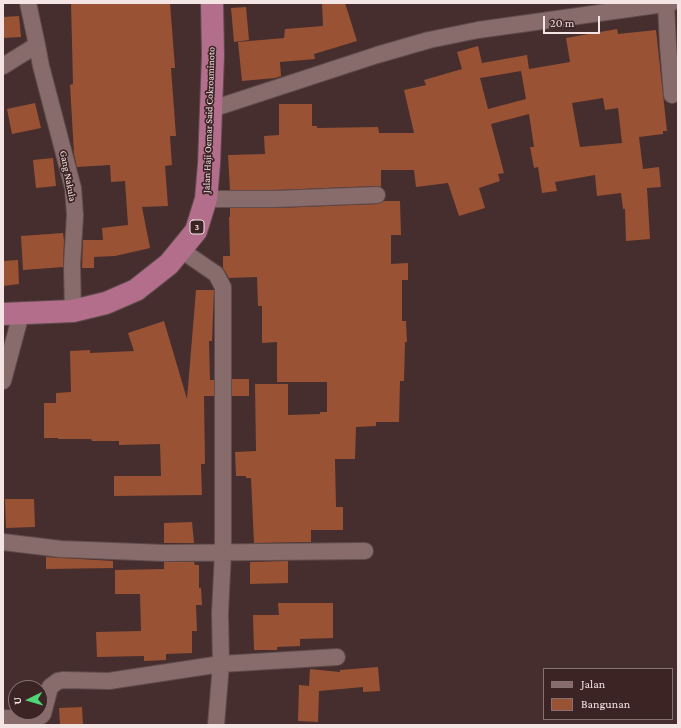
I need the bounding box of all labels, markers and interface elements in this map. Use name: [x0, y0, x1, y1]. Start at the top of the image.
scale bar: [545, 8, 602, 34]
text: 20 m: [550, 16, 574, 30]
street label: Jalan Haji Oemar Said Cokroaminoto: [200, 47, 218, 193]
street label: Gang Nakula: [57, 150, 79, 202]
road number: 3: [190, 220, 204, 234]
legend: [543, 668, 673, 720]
text: Jalan: [581, 677, 605, 691]
north arrow: [8, 680, 48, 720]
text: U: [11, 697, 23, 705]
text: Bangunan: [581, 697, 630, 711]

